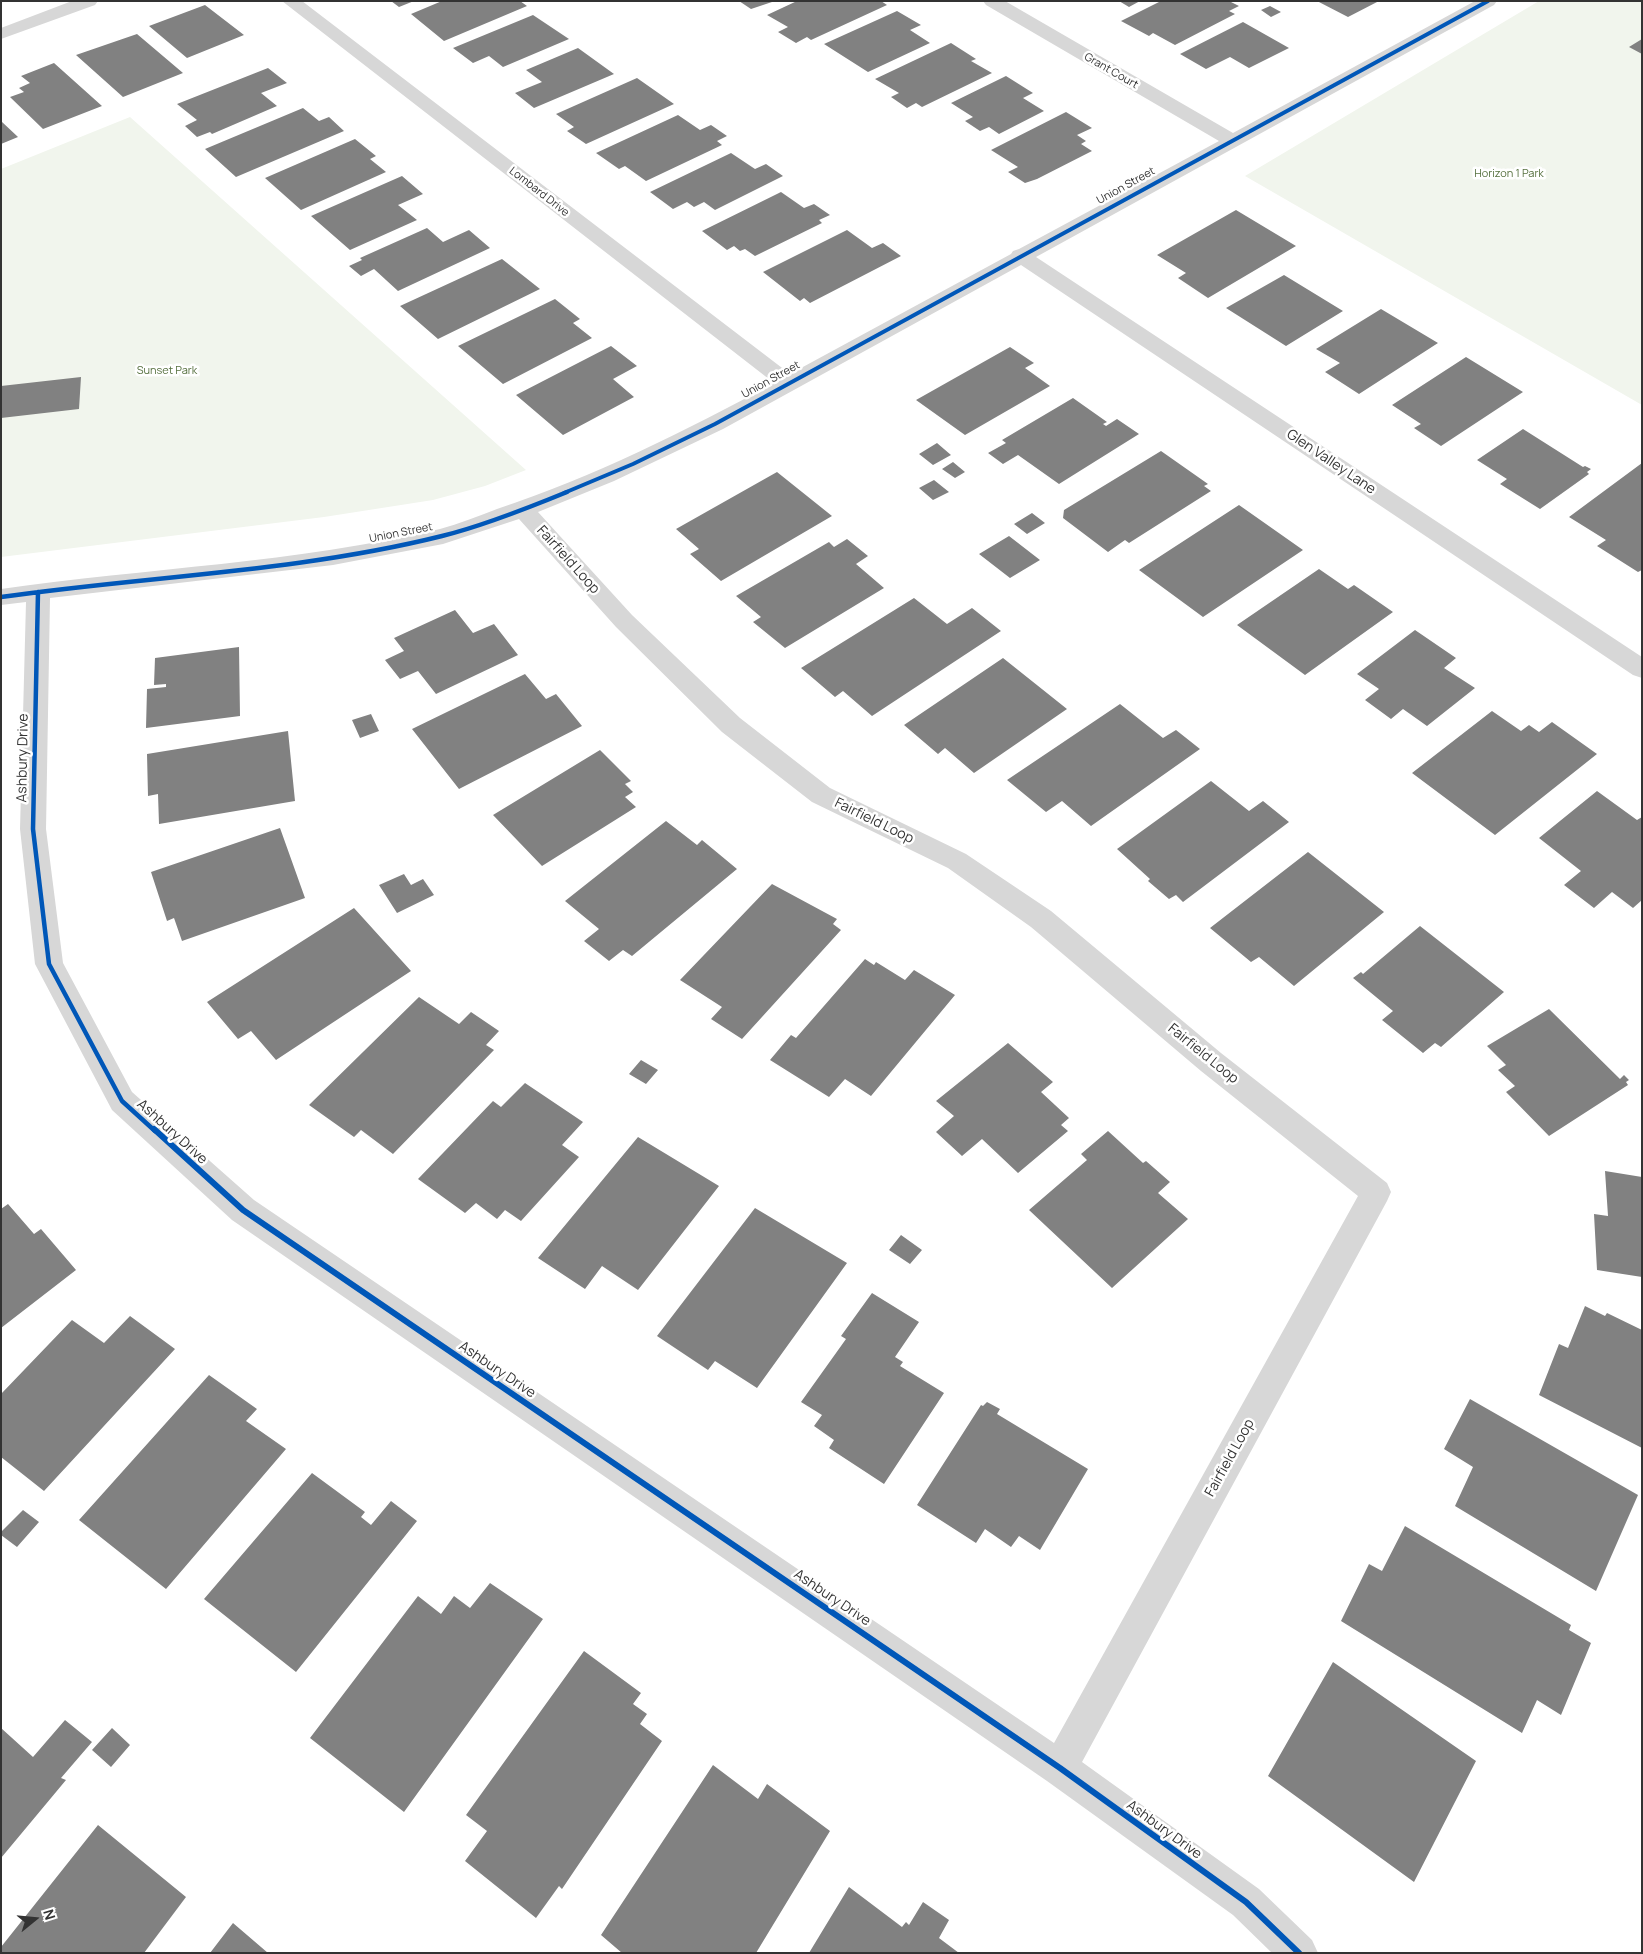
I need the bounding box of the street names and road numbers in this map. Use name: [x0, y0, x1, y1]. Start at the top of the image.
street label: Grant Court: [1082, 50, 1140, 92]
street label: Lombard Drive: [506, 165, 572, 219]
street label: Union Street: [1095, 165, 1157, 207]
street label: Union Street: [740, 359, 802, 401]
street label: Glen Valley Lane: [1283, 426, 1379, 498]
street label: Union Street: [368, 520, 434, 546]
street label: Fairfield Loop: [533, 522, 603, 598]
street label: Ashbury Drive: [14, 713, 32, 803]
street label: Fairfield Loop: [832, 795, 916, 847]
street label: Fairfield Loop: [1164, 1020, 1242, 1088]
street label: Ashbury Drive: [133, 1096, 211, 1168]
street label: Ashbury Drive: [455, 1338, 539, 1402]
street label: Fairfield Loop: [1202, 1416, 1258, 1500]
street label: Ashbury Drive: [790, 1566, 874, 1630]
street label: Ashbury Drive: [1123, 1797, 1205, 1863]

